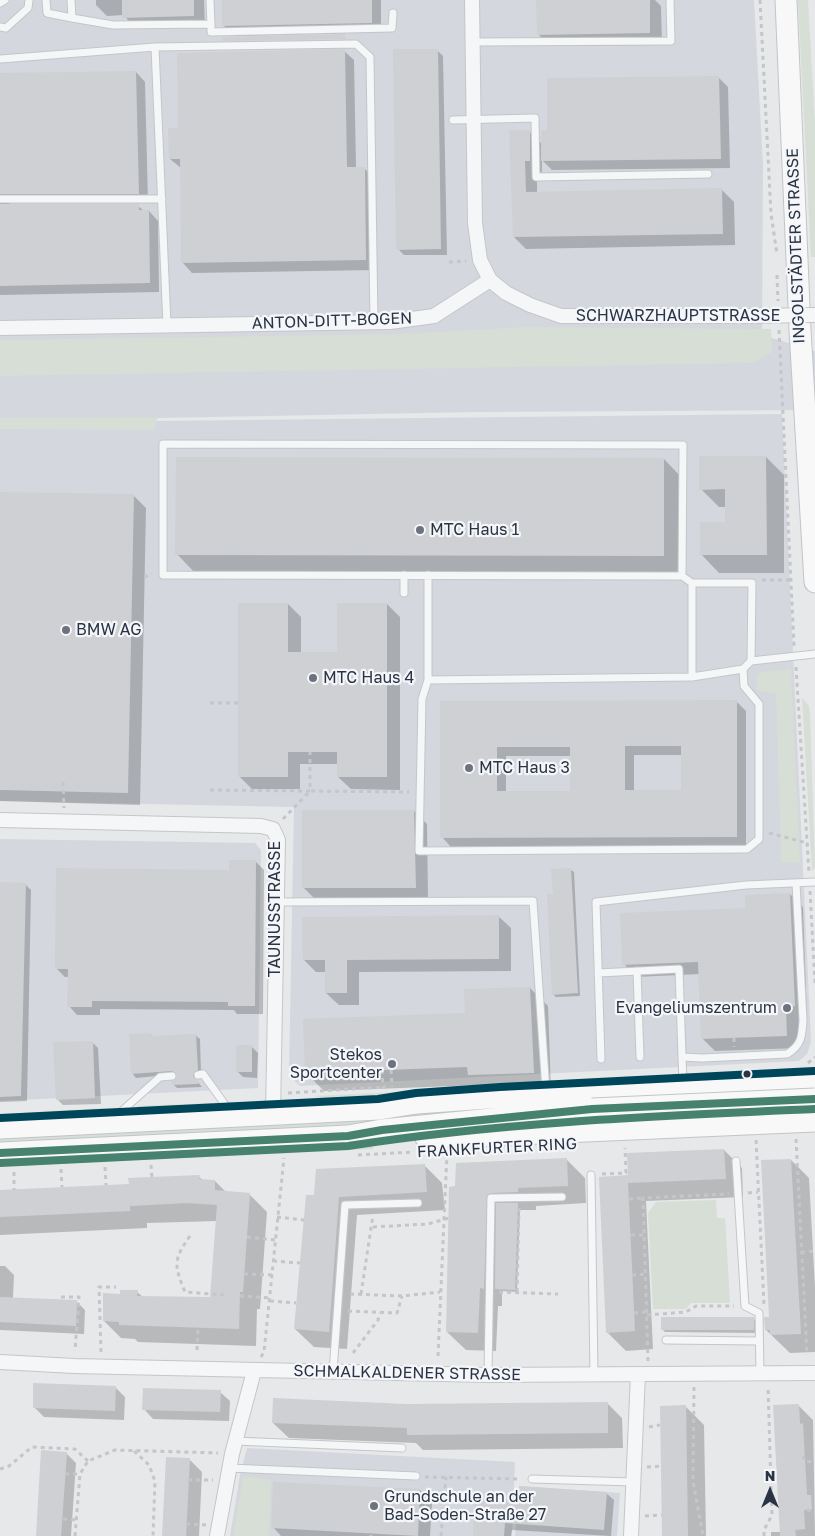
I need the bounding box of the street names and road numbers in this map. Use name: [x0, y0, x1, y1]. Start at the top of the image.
street label: INGOLSTÄDTER STRASSE: [783, 148, 809, 344]
street label: SCHWARZHAUPTSTRASSE: [576, 306, 780, 326]
street label: ANTON-DITT-BOGEN: [251, 309, 413, 333]
street label: TAUNUSSTRASSE: [265, 841, 285, 977]
street label: FRANKFURTER RING: [417, 1134, 577, 1162]
street label: SCHMALKALDENER STRASSE: [293, 1361, 521, 1385]

